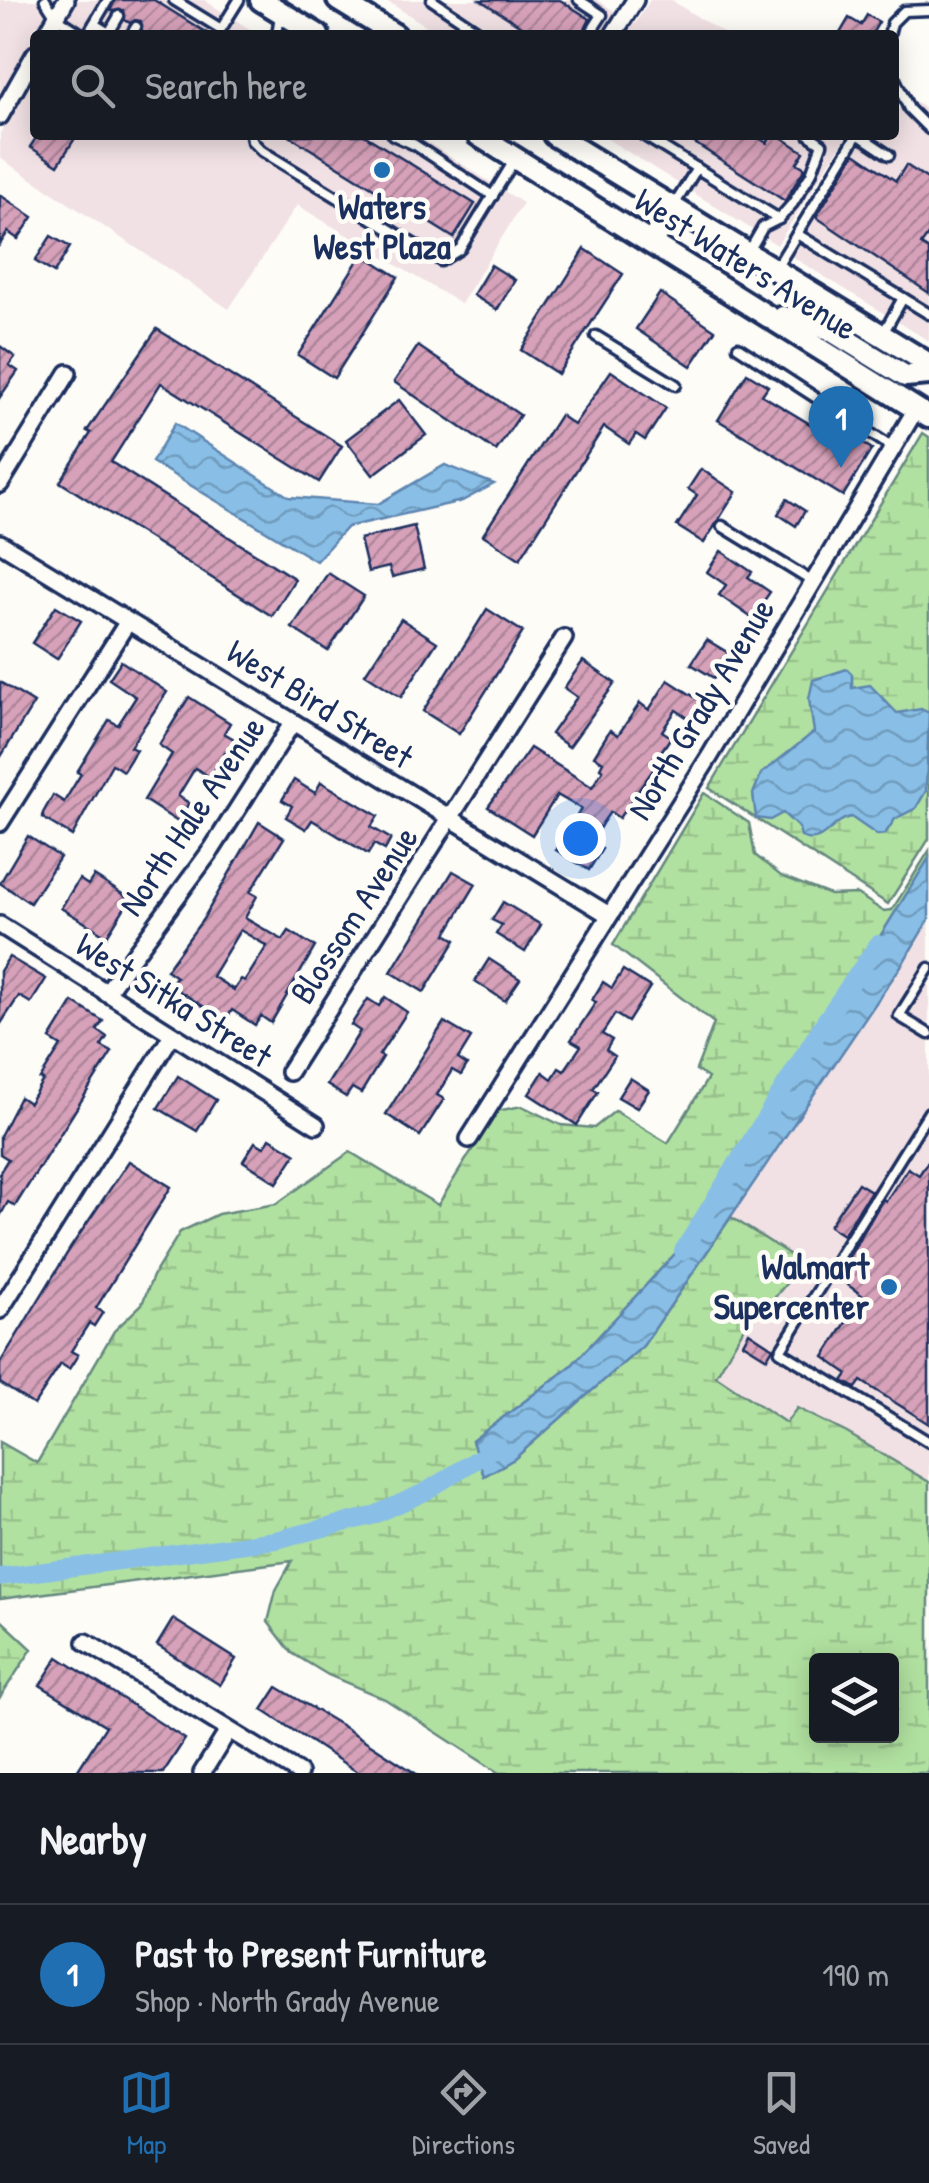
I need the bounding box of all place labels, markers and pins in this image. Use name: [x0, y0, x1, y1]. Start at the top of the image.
marker: Waters West Plaza: [371, 159, 393, 181]
place label: Waters West Plaza: [313, 183, 451, 270]
pin: 1: [808, 386, 874, 468]
place label: Walmart Supercenter: [714, 1243, 870, 1331]
marker: Walmart Supercenter: [878, 1276, 900, 1298]

